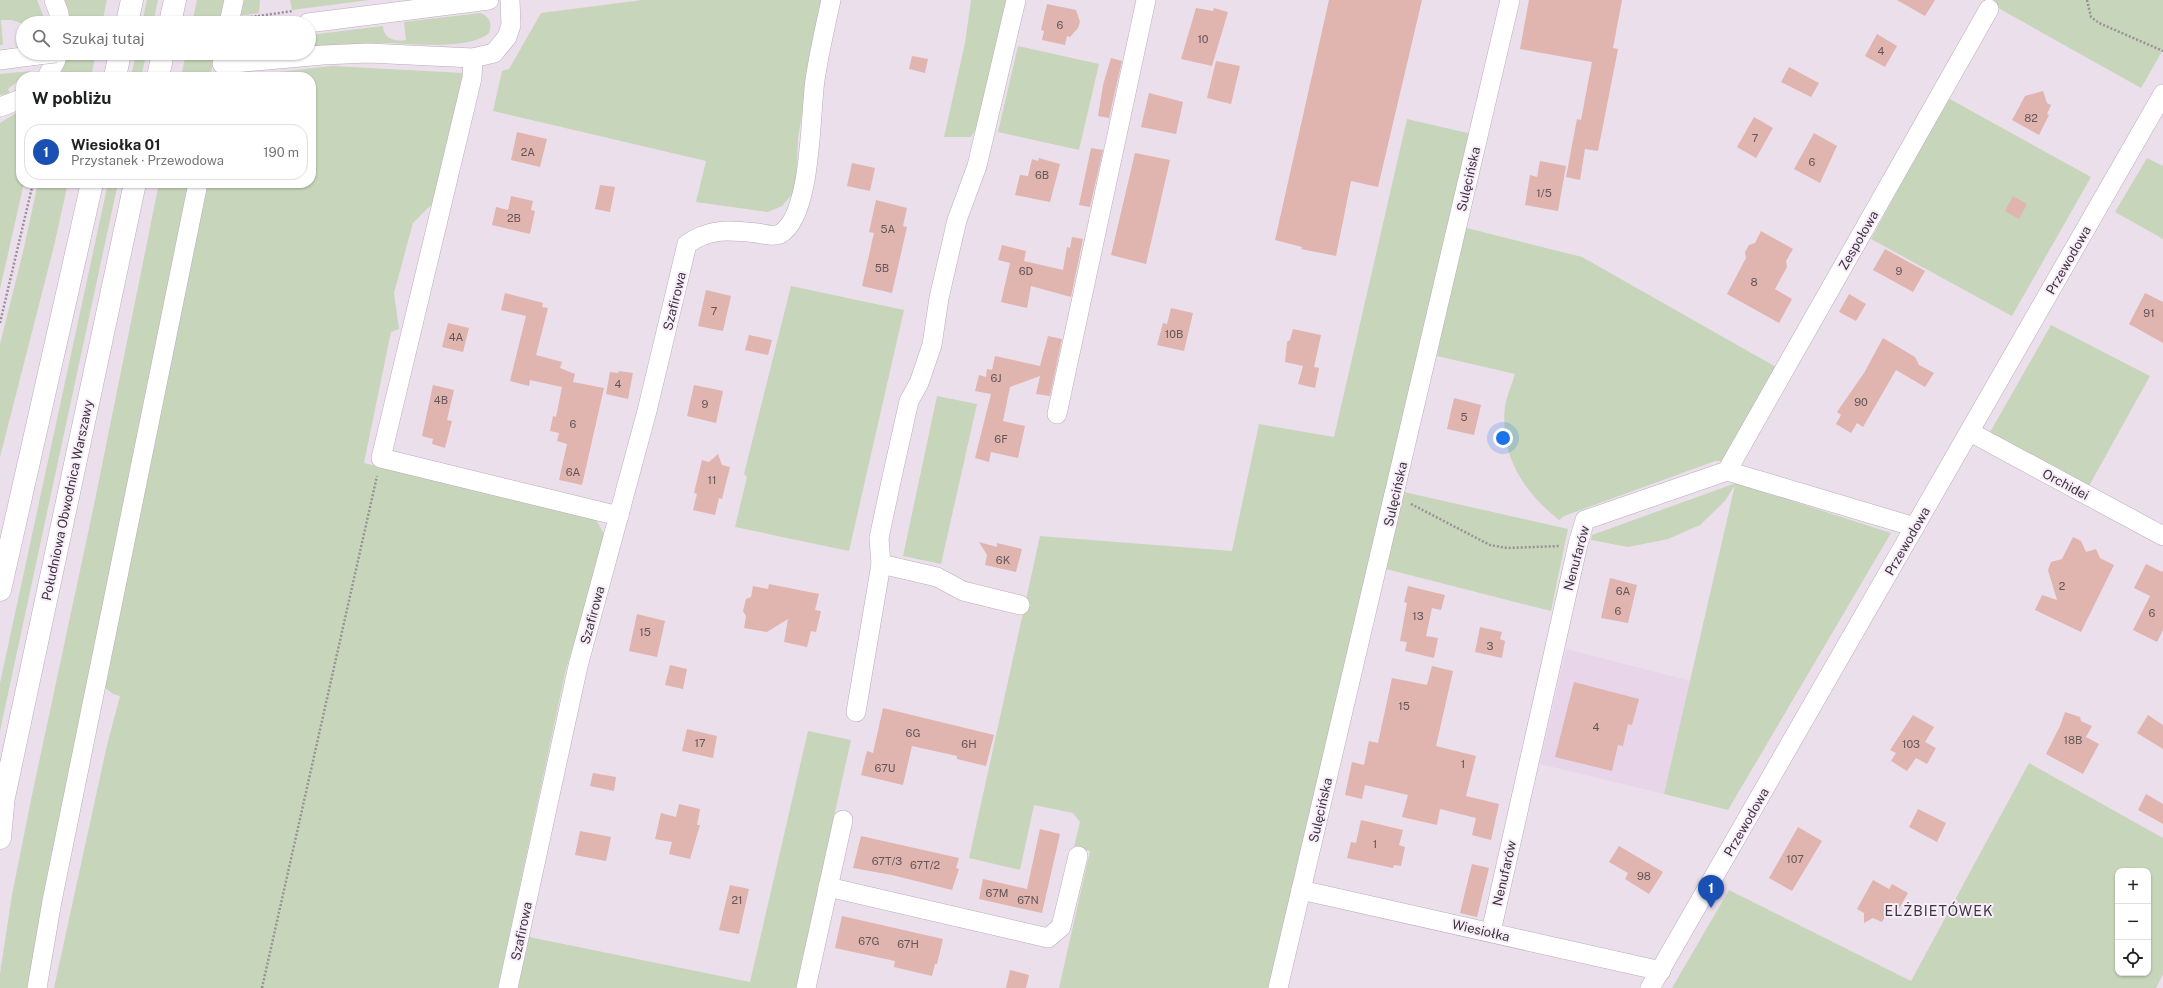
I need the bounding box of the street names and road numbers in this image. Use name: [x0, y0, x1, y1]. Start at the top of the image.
street label: Sulęcińska: [1454, 145, 1483, 213]
street label: Zespołowa: [1835, 208, 1881, 272]
street label: Przewodowa: [2043, 223, 2094, 297]
street label: Szafirowa: [660, 270, 689, 332]
street label: Południowa Obwodnica Warszawy: [39, 398, 96, 602]
street label: Sulęcińska: [1381, 460, 1410, 528]
street label: Orchidei: [2040, 466, 2092, 503]
street label: Przewodowa: [1882, 504, 1933, 578]
street label: Nenufarów: [1561, 524, 1592, 592]
street label: Szafirowa: [578, 584, 607, 646]
street label: Sulęcińska: [1306, 776, 1335, 844]
street label: Przewodowa: [1721, 785, 1772, 859]
street label: Nenufarów: [1490, 839, 1519, 907]
street label: Szafirowa: [508, 900, 535, 962]
street label: Wiesiołka: [1450, 917, 1511, 944]

